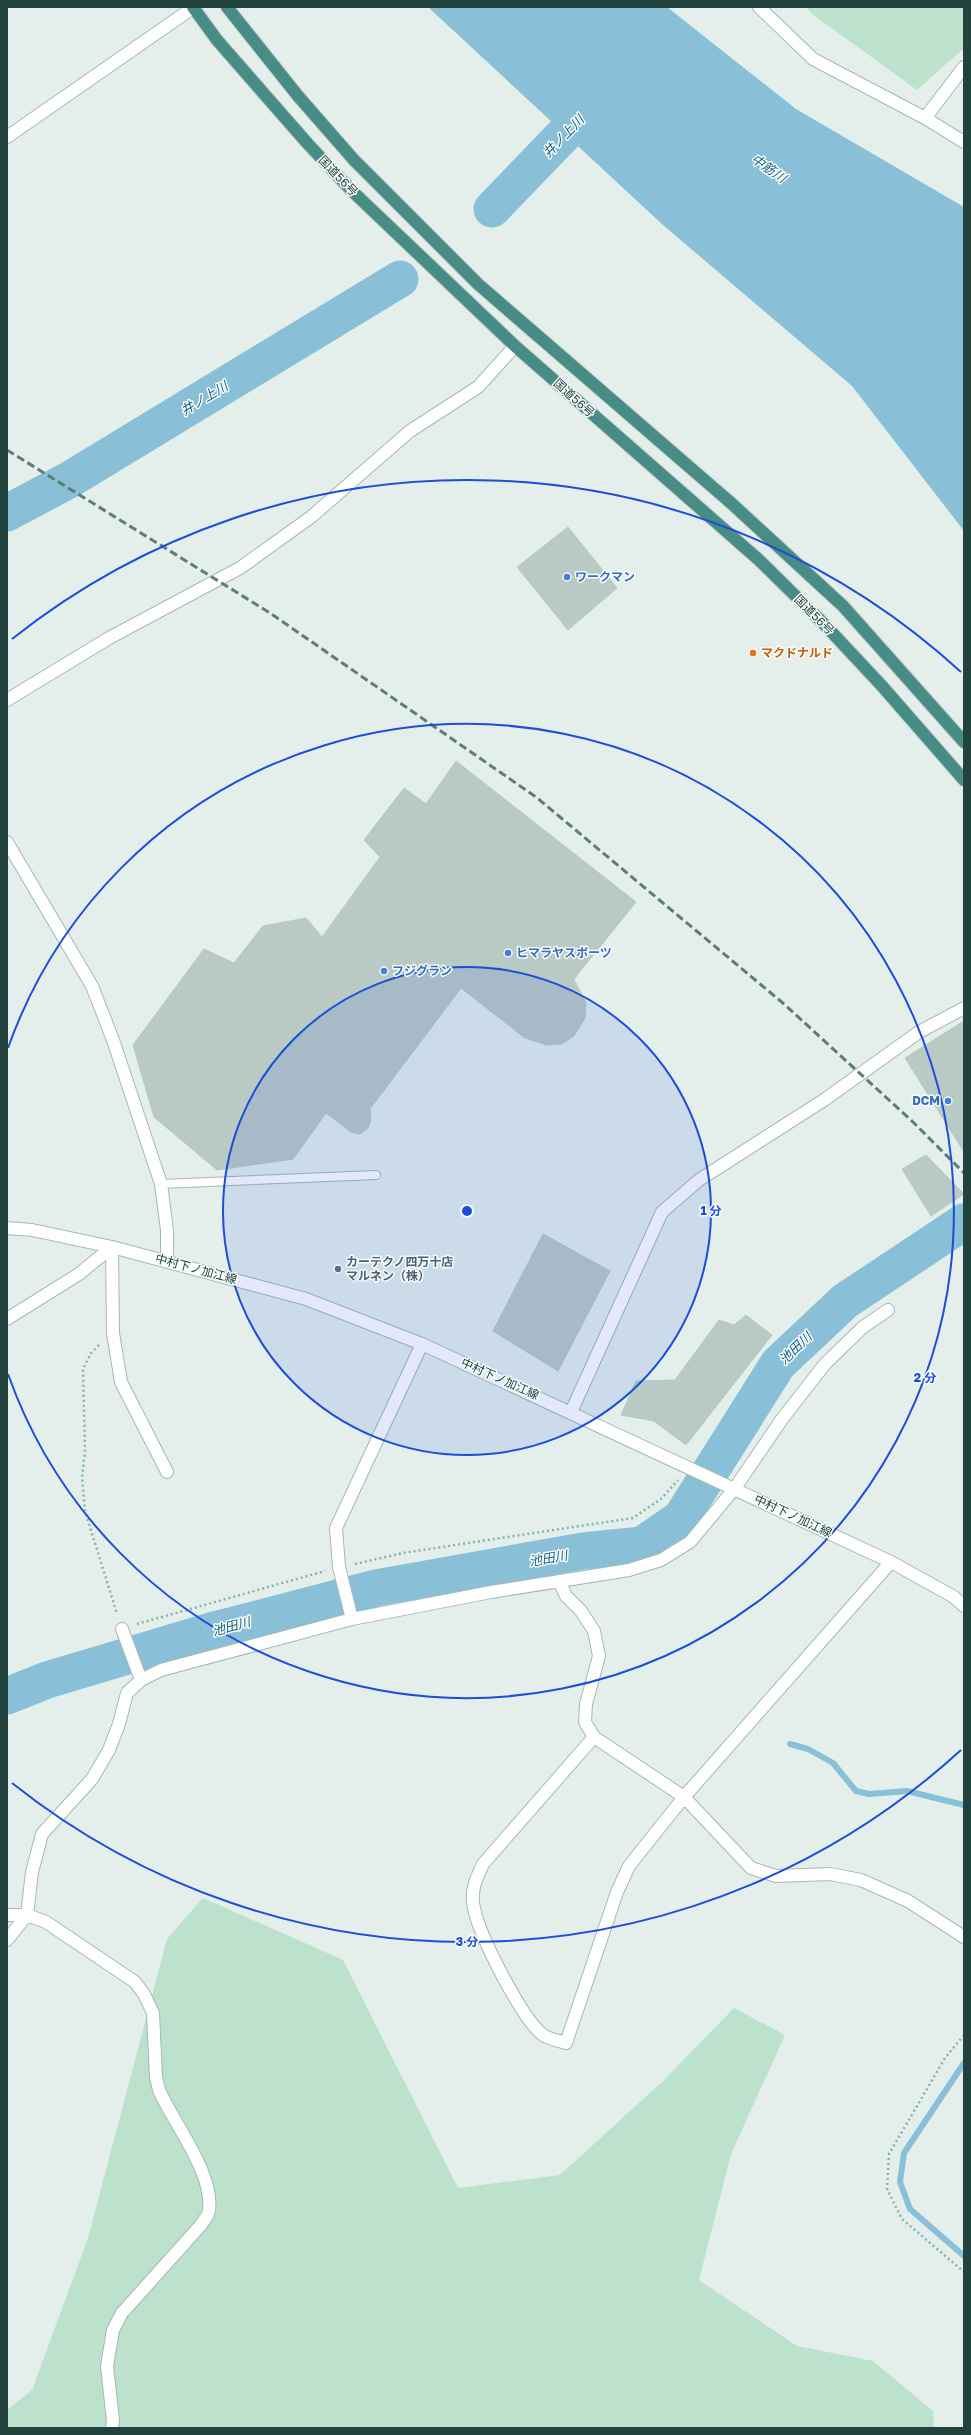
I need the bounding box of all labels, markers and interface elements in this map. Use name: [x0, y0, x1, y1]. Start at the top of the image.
water label: 井ノ上川: [539, 110, 588, 160]
water label: 中筋川: [748, 150, 791, 187]
street label: 国道56号: [316, 152, 361, 199]
street label: 国道56号: [551, 375, 598, 420]
water label: 井ノ上川: [178, 377, 232, 418]
place label: ワークマン: [575, 569, 635, 584]
marker: ワークマン: [562, 572, 572, 582]
street label: 国道56号: [791, 592, 837, 638]
place label: マクドナルド: [761, 645, 833, 660]
marker: マクドナルド: [748, 648, 758, 658]
place label: ヒマラヤスポーツ: [516, 945, 612, 960]
marker: ヒマラヤスポーツ: [503, 948, 513, 958]
place label: フジグラン: [392, 963, 452, 978]
marker: フジグラン: [379, 966, 389, 976]
place label: DCM: [912, 1093, 940, 1108]
marker: DCM: [943, 1096, 953, 1106]
text: 1 分: [700, 1203, 722, 1218]
centre of rings: [460, 1204, 474, 1218]
street label: 中村下ノ加江線: [154, 1250, 239, 1287]
place label: カーテクノ四万十店 マルネン（株）: [346, 1254, 453, 1283]
marker: カーテクノ四万十店 マルネン（株）: [333, 1264, 343, 1274]
water label: 池田川: [775, 1327, 816, 1367]
street label: 中村下ノ加江線: [459, 1355, 542, 1402]
text: 2 分: [914, 1370, 936, 1385]
street label: 中村下ノ加江線: [752, 1491, 834, 1540]
water label: 池田川: [527, 1546, 571, 1569]
water label: 池田川: [210, 1613, 254, 1639]
text: 3 分: [456, 1934, 478, 1949]

